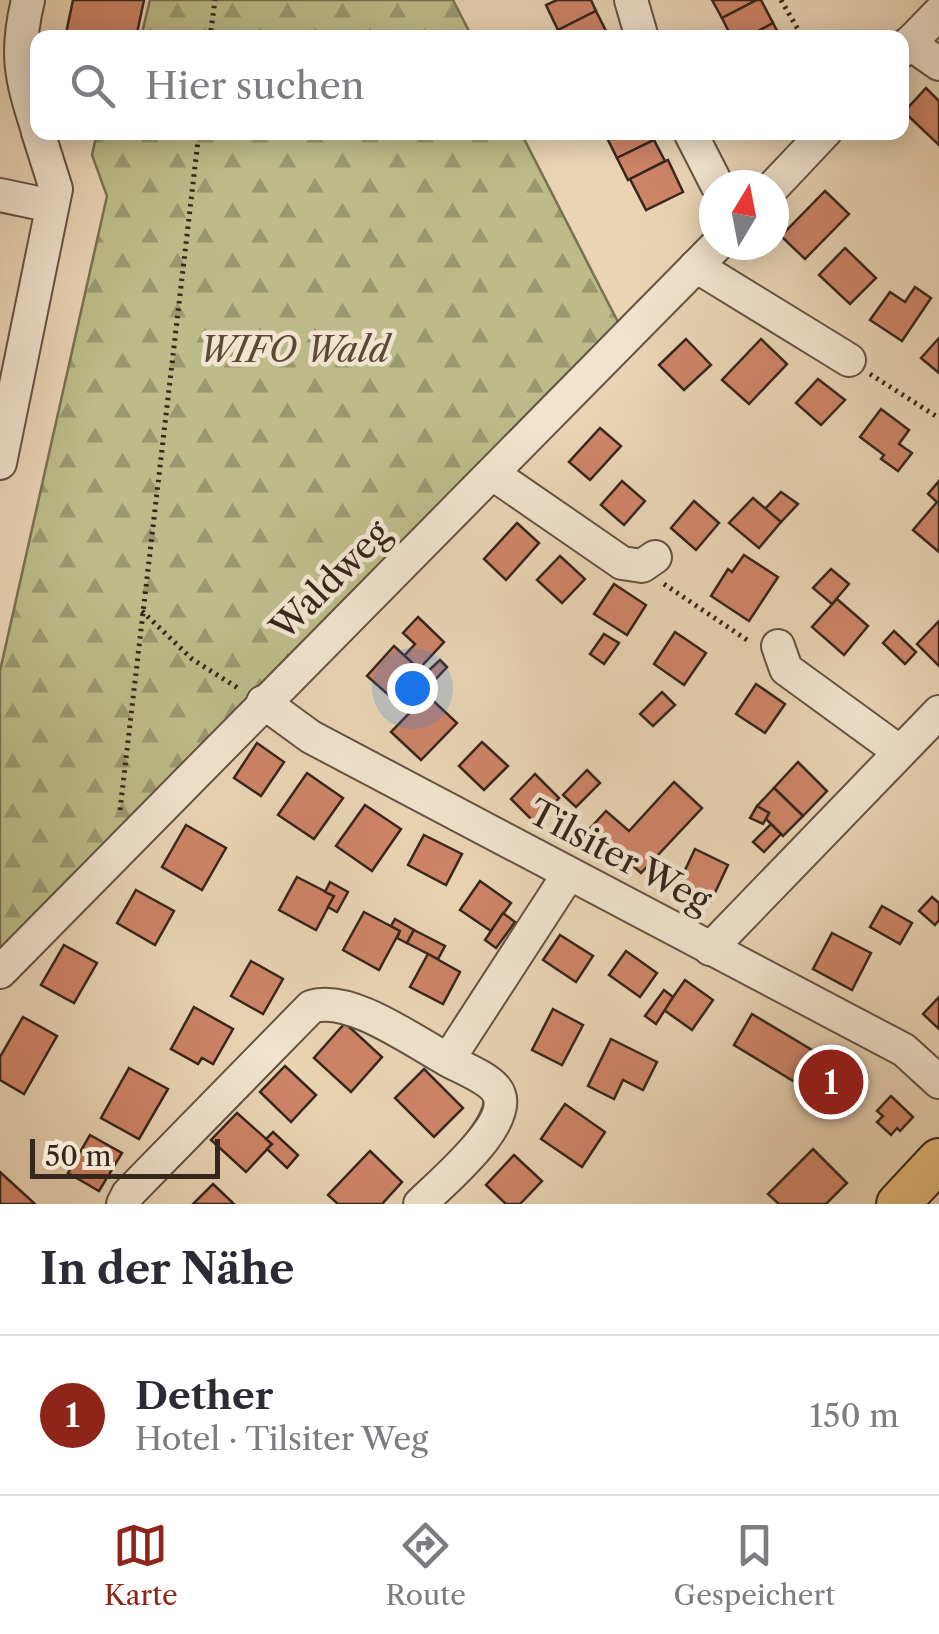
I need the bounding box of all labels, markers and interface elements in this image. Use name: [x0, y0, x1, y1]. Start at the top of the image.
search box: [30, 30, 909, 140]
icon: search: [65, 58, 120, 113]
text: Hier suchen: [145, 62, 365, 109]
north arrow: [699, 170, 789, 260]
park label: WIFO Wald: [199, 328, 393, 371]
street label: Waldweg: [261, 511, 399, 649]
your location: [387, 663, 438, 714]
street label: Tilsiter Weg: [522, 790, 719, 922]
pin: 1: [798, 1044, 864, 1120]
scale bar: [30, 1134, 220, 1178]
text: 50 m: [45, 1139, 112, 1173]
text: In der Nähe: [40, 1243, 294, 1295]
text: Dether: [135, 1372, 273, 1419]
text: 1: [65, 1396, 80, 1435]
text: 150 m: [810, 1396, 899, 1435]
text: Hotel · Tilsiter Weg: [135, 1419, 428, 1458]
tab: Karte: [104, 1518, 178, 1612]
tab: Route: [386, 1518, 466, 1612]
tab: Gespeichert: [674, 1518, 835, 1612]

